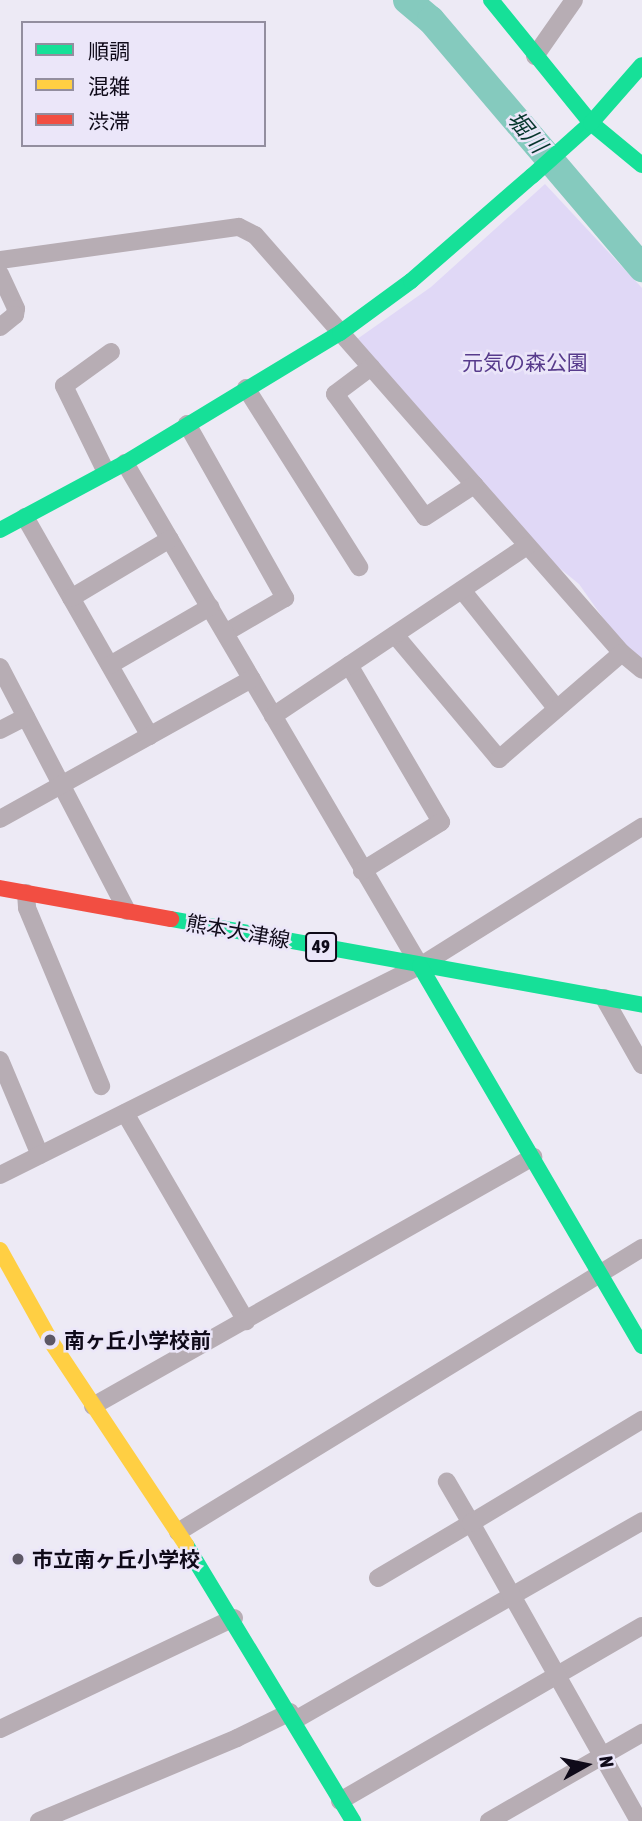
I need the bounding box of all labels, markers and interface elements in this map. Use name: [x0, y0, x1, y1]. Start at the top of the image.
legend: [21, 21, 266, 147]
text: 順調: [88, 39, 130, 63]
text: 混雑: [88, 74, 130, 98]
water label: 堀川: [502, 106, 552, 158]
text: 渋滞: [88, 109, 130, 133]
park label: 元気の森公園: [462, 349, 588, 375]
street label: 熊本大津線: [184, 909, 292, 953]
road number: 49: [304, 931, 338, 962]
place label: 南ヶ丘小学校前: [64, 1327, 211, 1353]
marker: 南ヶ丘小学校前: [42, 1332, 58, 1348]
place label: 市立南ヶ丘小学校: [32, 1546, 200, 1572]
marker: 市立南ヶ丘小学校: [10, 1551, 26, 1567]
north arrow: [551, 1730, 621, 1800]
text: N: [595, 1754, 618, 1769]

